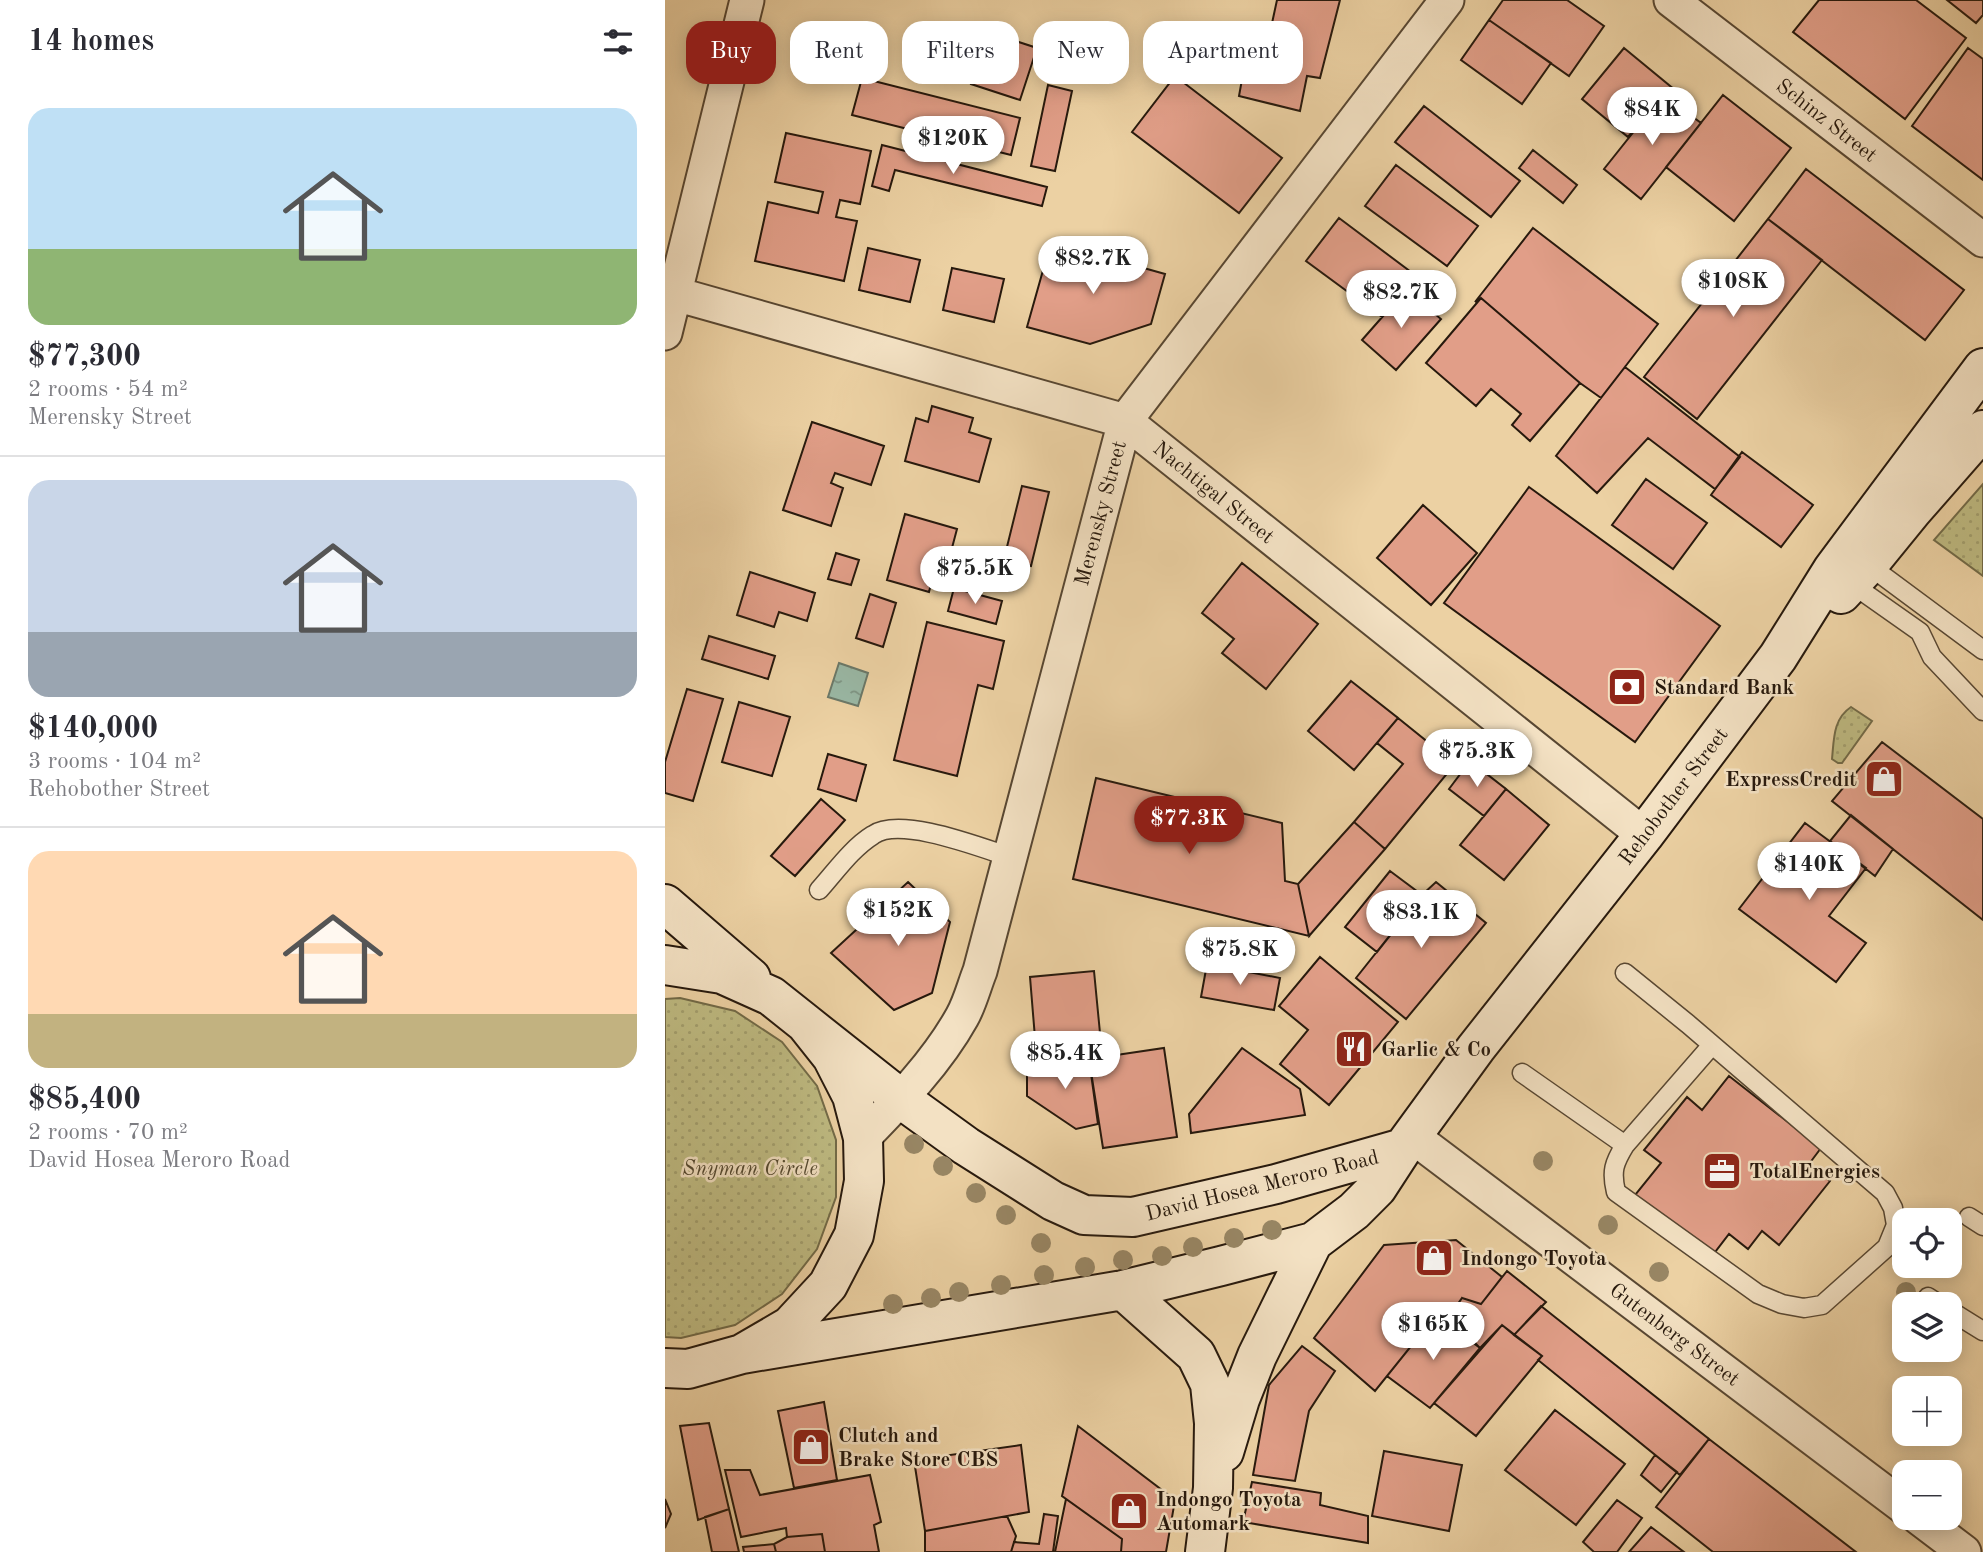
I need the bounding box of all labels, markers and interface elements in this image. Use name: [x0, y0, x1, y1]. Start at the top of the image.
chip: Buy: [686, 21, 776, 84]
chip: Rent: [790, 21, 888, 84]
chip: Filters: [902, 21, 1019, 84]
chip: New: [1033, 21, 1129, 84]
chip: Apartment: [1143, 21, 1303, 84]
icon: filters: [599, 23, 637, 61]
text: 14 homes: [28, 27, 154, 57]
street label: Schinz Street: [1772, 76, 1880, 167]
pin: $84K: [1611, 88, 1693, 147]
text: $84K: [1623, 98, 1681, 121]
pin: $120K: [904, 116, 1002, 176]
text: $120K: [917, 127, 989, 150]
icon: home: [270, 153, 396, 279]
pin: $82.7K: [1036, 236, 1150, 296]
text: $82.7K: [1054, 247, 1132, 270]
pin: $108K: [1684, 260, 1782, 319]
pin: $82.7K: [1344, 270, 1458, 330]
text: $108K: [1697, 270, 1769, 293]
text: $82.7K: [1362, 281, 1440, 304]
text: $77,300: [28, 342, 141, 372]
text: 2 rooms · 54 m²: [28, 378, 188, 401]
text: Merensky Street: [28, 406, 192, 429]
street label: Merensky Street: [1072, 438, 1131, 588]
street label: Nachtigal Street: [1149, 438, 1278, 548]
icon: home: [270, 525, 396, 651]
pin: $75.5K: [918, 546, 1032, 606]
text: $75.5K: [936, 557, 1014, 580]
bank icon: Standard Bank: [1606, 666, 1648, 708]
place label: Standard Bank: [1654, 678, 1795, 699]
text: $140,000: [28, 714, 158, 744]
street label: Rehobother Street: [1616, 724, 1733, 870]
pin: $75.3K: [1420, 730, 1534, 789]
text: $75.3K: [1438, 740, 1516, 763]
text: 3 rooms · 104 m²: [28, 750, 201, 773]
shop icon: ExpressCredit: [1863, 758, 1905, 800]
place label: ExpressCredit: [1725, 770, 1857, 791]
text: Rehobother Street: [28, 778, 210, 801]
pin: $77.3K: [1132, 796, 1246, 856]
text: $77.3K: [1150, 807, 1228, 830]
pin: $140K: [1760, 842, 1858, 902]
text: $140K: [1773, 853, 1845, 876]
pin: $152K: [849, 888, 947, 948]
pin: $83.1K: [1364, 890, 1478, 950]
icon: home: [270, 896, 396, 1022]
text: $152K: [862, 899, 934, 922]
text: $83.1K: [1382, 901, 1460, 924]
pin: $75.8K: [1183, 928, 1297, 987]
text: $75.8K: [1201, 938, 1279, 961]
restaurant icon: Garlic & Co: [1333, 1028, 1375, 1070]
pin: $85.4K: [1008, 1032, 1122, 1091]
place label: Garlic & Co: [1381, 1040, 1491, 1061]
text: $85.4K: [1026, 1042, 1104, 1065]
text: $85,400: [28, 1085, 141, 1115]
text: 2 rooms · 70 m²: [28, 1121, 188, 1144]
street label: David Hosea Meroro Road: [1144, 1147, 1381, 1226]
text: David Hosea Meroro Road: [28, 1149, 291, 1172]
office icon: TotalEnergies: [1701, 1150, 1743, 1192]
park label: Snyman Circle: [682, 1159, 818, 1180]
place label: TotalEnergies: [1749, 1162, 1880, 1183]
map controls: [1892, 1208, 1962, 1530]
button: locate: [1892, 1208, 1962, 1278]
shop icon: Indongo Toyota: [1413, 1237, 1455, 1279]
place label: Indongo Toyota: [1461, 1249, 1607, 1270]
street label: Gutenberg Street: [1605, 1280, 1743, 1391]
button: layers: [1892, 1292, 1962, 1362]
pin: $165K: [1384, 1302, 1482, 1362]
text: $165K: [1397, 1313, 1469, 1336]
button: +: [1892, 1376, 1962, 1446]
shop icon: Clutch and Brake Store CBS: [790, 1426, 832, 1468]
place label: Clutch and Brake Store CBS: [838, 1426, 998, 1471]
button: −: [1892, 1460, 1962, 1530]
shop icon: Indongo Toyota Automark: [1108, 1490, 1150, 1532]
place label: Indongo Toyota Automark: [1156, 1490, 1302, 1535]

